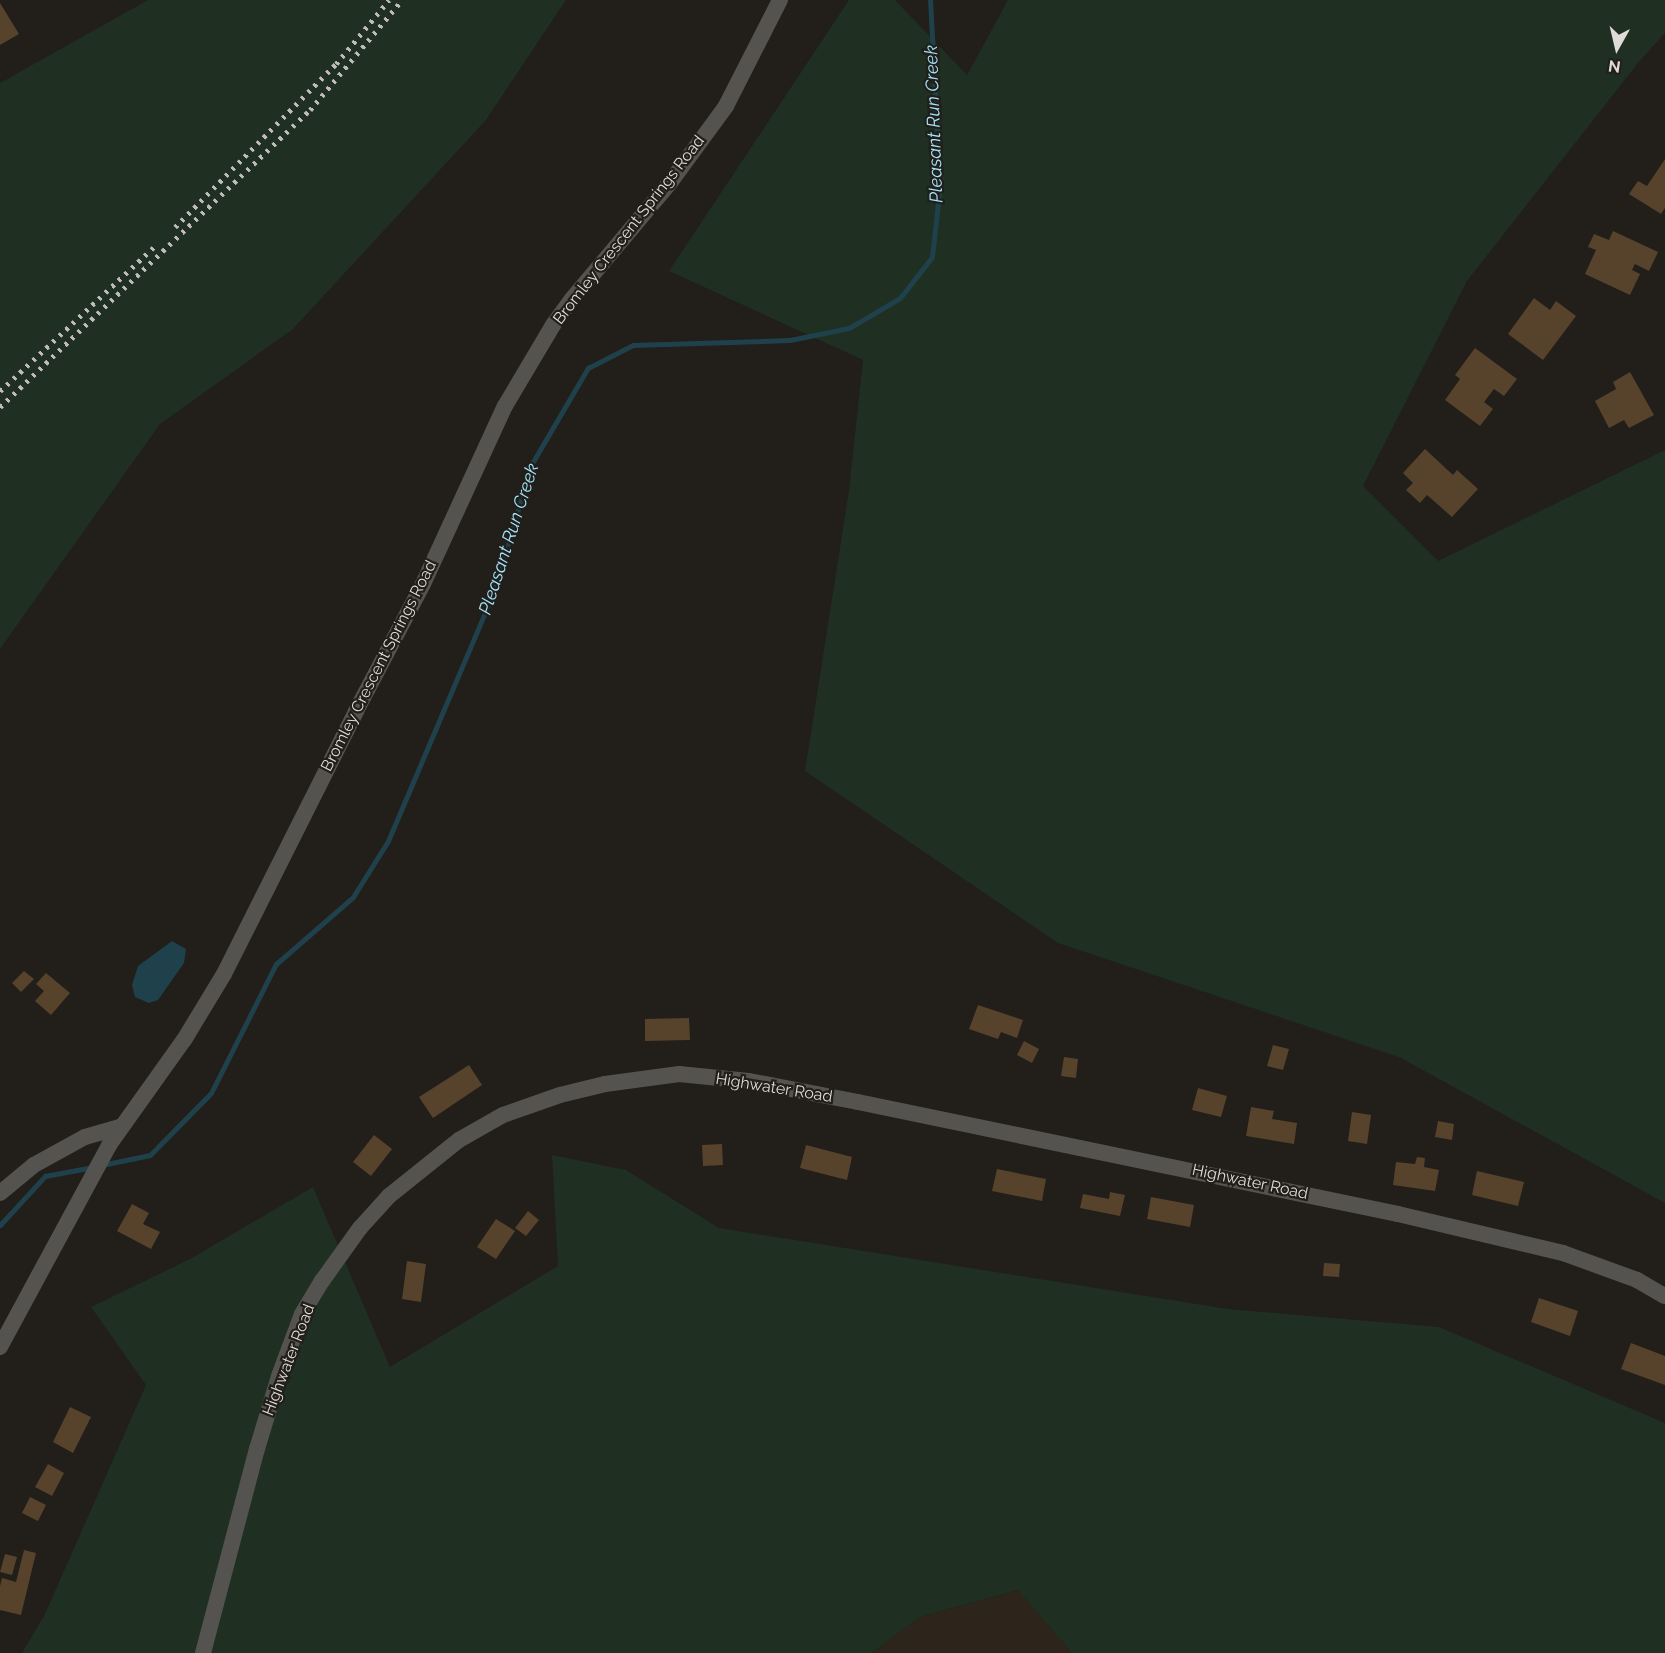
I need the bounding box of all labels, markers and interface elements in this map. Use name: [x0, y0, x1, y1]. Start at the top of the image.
north arrow: [1587, 18, 1647, 78]
water label: Pleasant Run Creek: [920, 45, 948, 203]
text: N: [1607, 56, 1622, 77]
street label: Bromley Crescent Springs Road: [549, 132, 709, 328]
water label: Pleasant Run Creek: [474, 461, 544, 617]
street label: Bromley Crescent Springs Road: [317, 557, 441, 775]
street label: Highwater Road: [714, 1069, 834, 1107]
street label: Highwater Road: [1190, 1160, 1310, 1204]
street label: Highwater Road: [259, 1301, 319, 1419]

